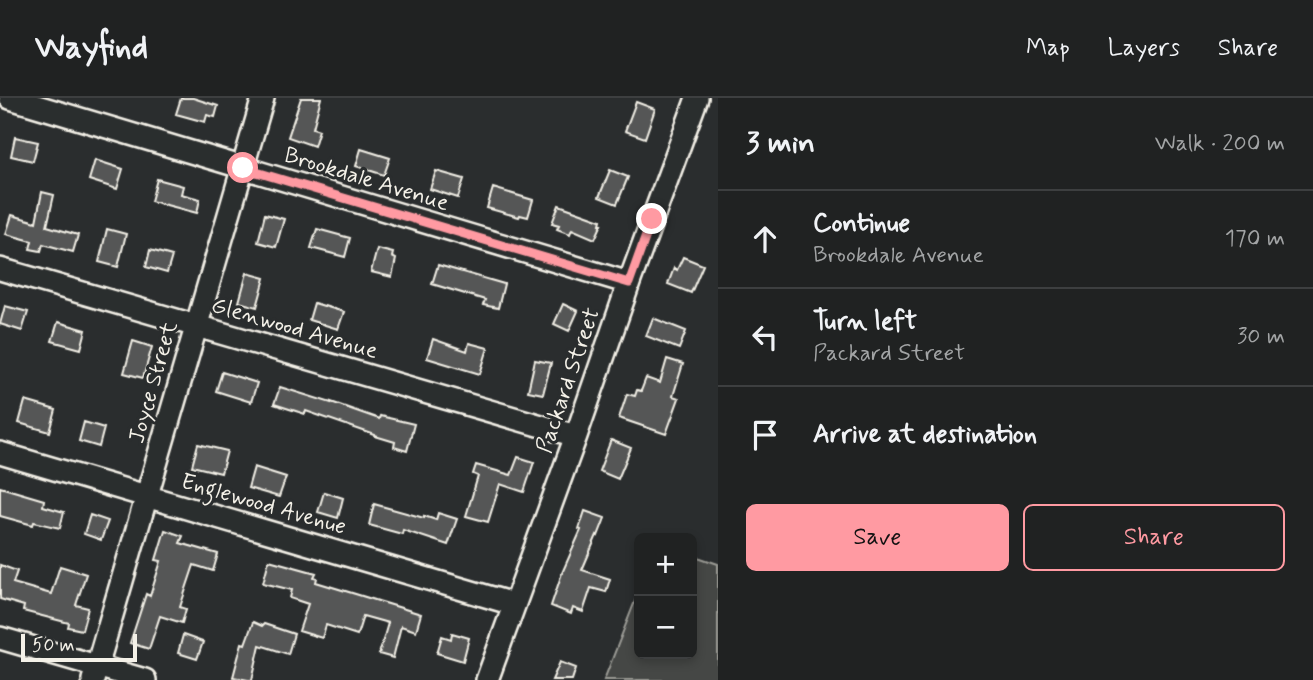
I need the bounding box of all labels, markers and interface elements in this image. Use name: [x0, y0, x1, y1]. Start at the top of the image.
text: Wayfind: [35, 26, 148, 70]
text: Map: [1026, 33, 1070, 64]
text: Layers: [1108, 33, 1180, 64]
text: Share: [1218, 33, 1278, 64]
text: 3 min: [746, 124, 815, 163]
text: Walk · 200 m: [1155, 129, 1285, 159]
street label: Brookdale Avenue: [280, 141, 453, 219]
route start: [227, 152, 258, 183]
route end: [636, 203, 667, 234]
text: Continue: [813, 207, 910, 241]
icon: ahead: [746, 220, 784, 258]
text: 170 m: [1225, 224, 1285, 254]
text: Brookdale Avenue: [813, 241, 984, 271]
street label: Glenwood Avenue: [208, 291, 381, 367]
street label: Packard Street: [530, 304, 608, 457]
text: Turn left: [813, 305, 917, 339]
street label: Joyce Street: [122, 318, 186, 447]
icon: left: [746, 318, 784, 356]
text: 30 m: [1237, 322, 1285, 352]
text: Packard Street: [813, 339, 965, 369]
icon: arrive: [746, 416, 784, 454]
text: Arrive at destination: [813, 418, 1037, 452]
street label: Englewood Avenue: [177, 467, 350, 545]
button: Save: [746, 504, 1009, 571]
button: Share: [1023, 504, 1285, 571]
map controls: [634, 533, 697, 659]
button: +: [634, 533, 697, 596]
button: −: [634, 596, 697, 659]
scale bar: [21, 631, 136, 663]
text: 50 m: [32, 633, 75, 658]

